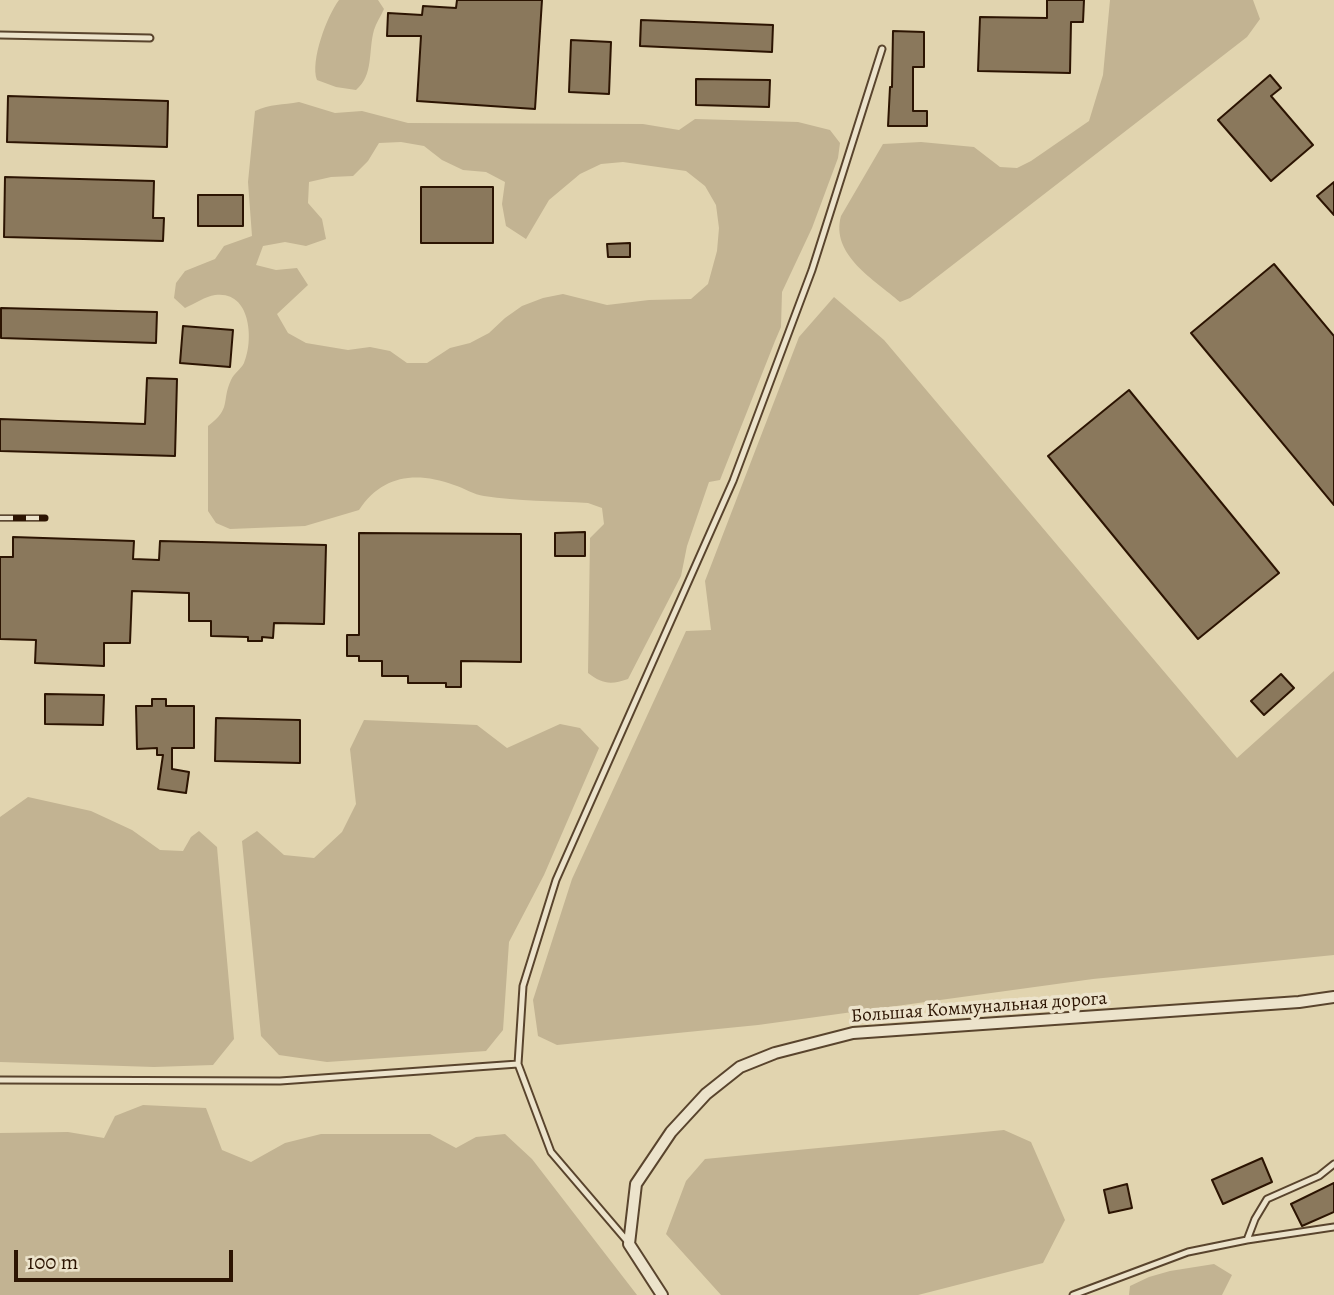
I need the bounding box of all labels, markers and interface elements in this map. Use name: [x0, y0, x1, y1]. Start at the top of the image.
street label: Большая Коммунальная дорога: [850, 988, 1108, 1028]
scale bar: [18, 1236, 236, 1280]
text: 100 m: [27, 1248, 78, 1276]

